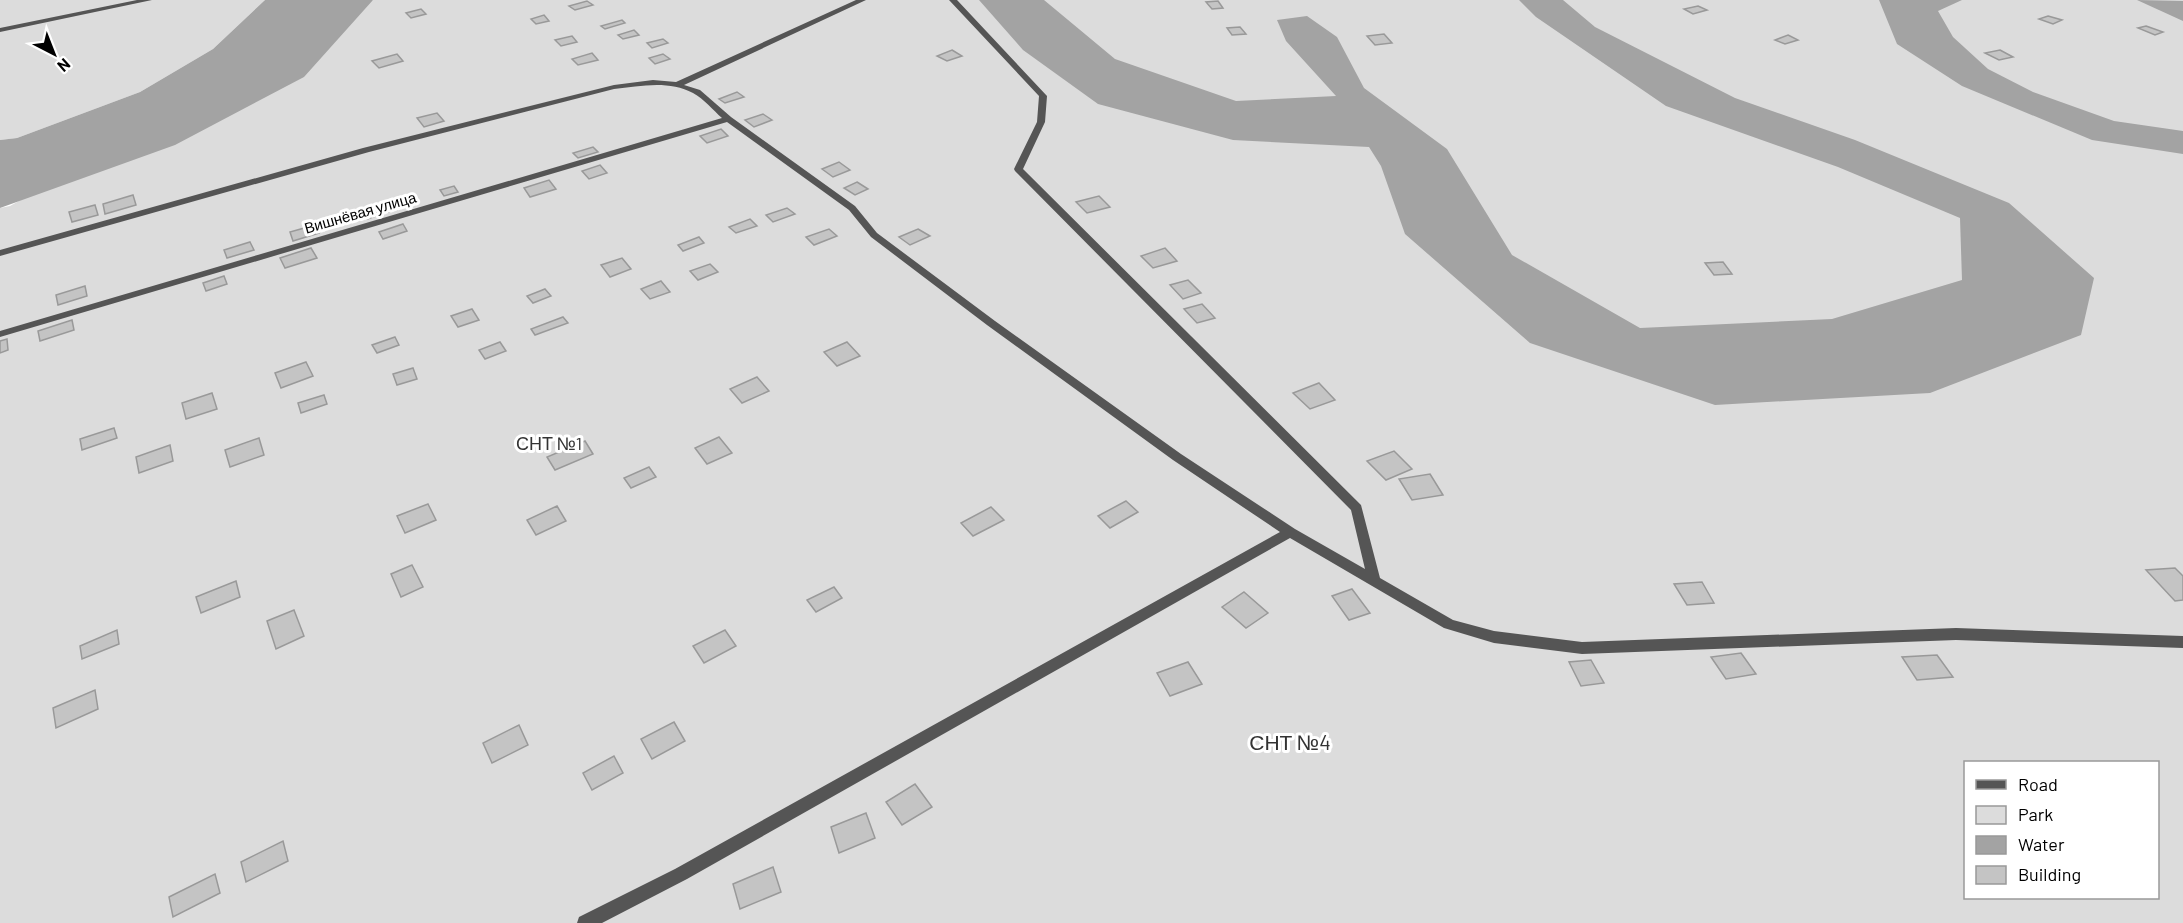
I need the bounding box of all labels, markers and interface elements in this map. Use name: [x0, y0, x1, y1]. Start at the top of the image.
north arrow: [24, 24, 84, 84]
text: N: [54, 55, 75, 76]
street label: Вишнёвая улица: [302, 187, 419, 237]
park label: СНТ №1: [516, 432, 582, 454]
park label: СНТ №4: [1249, 729, 1331, 754]
legend: [1964, 761, 2159, 899]
text: Road: [2018, 773, 2058, 795]
text: Park: [2018, 803, 2053, 825]
text: Water: [2018, 833, 2065, 855]
text: Building: [2018, 863, 2081, 885]

